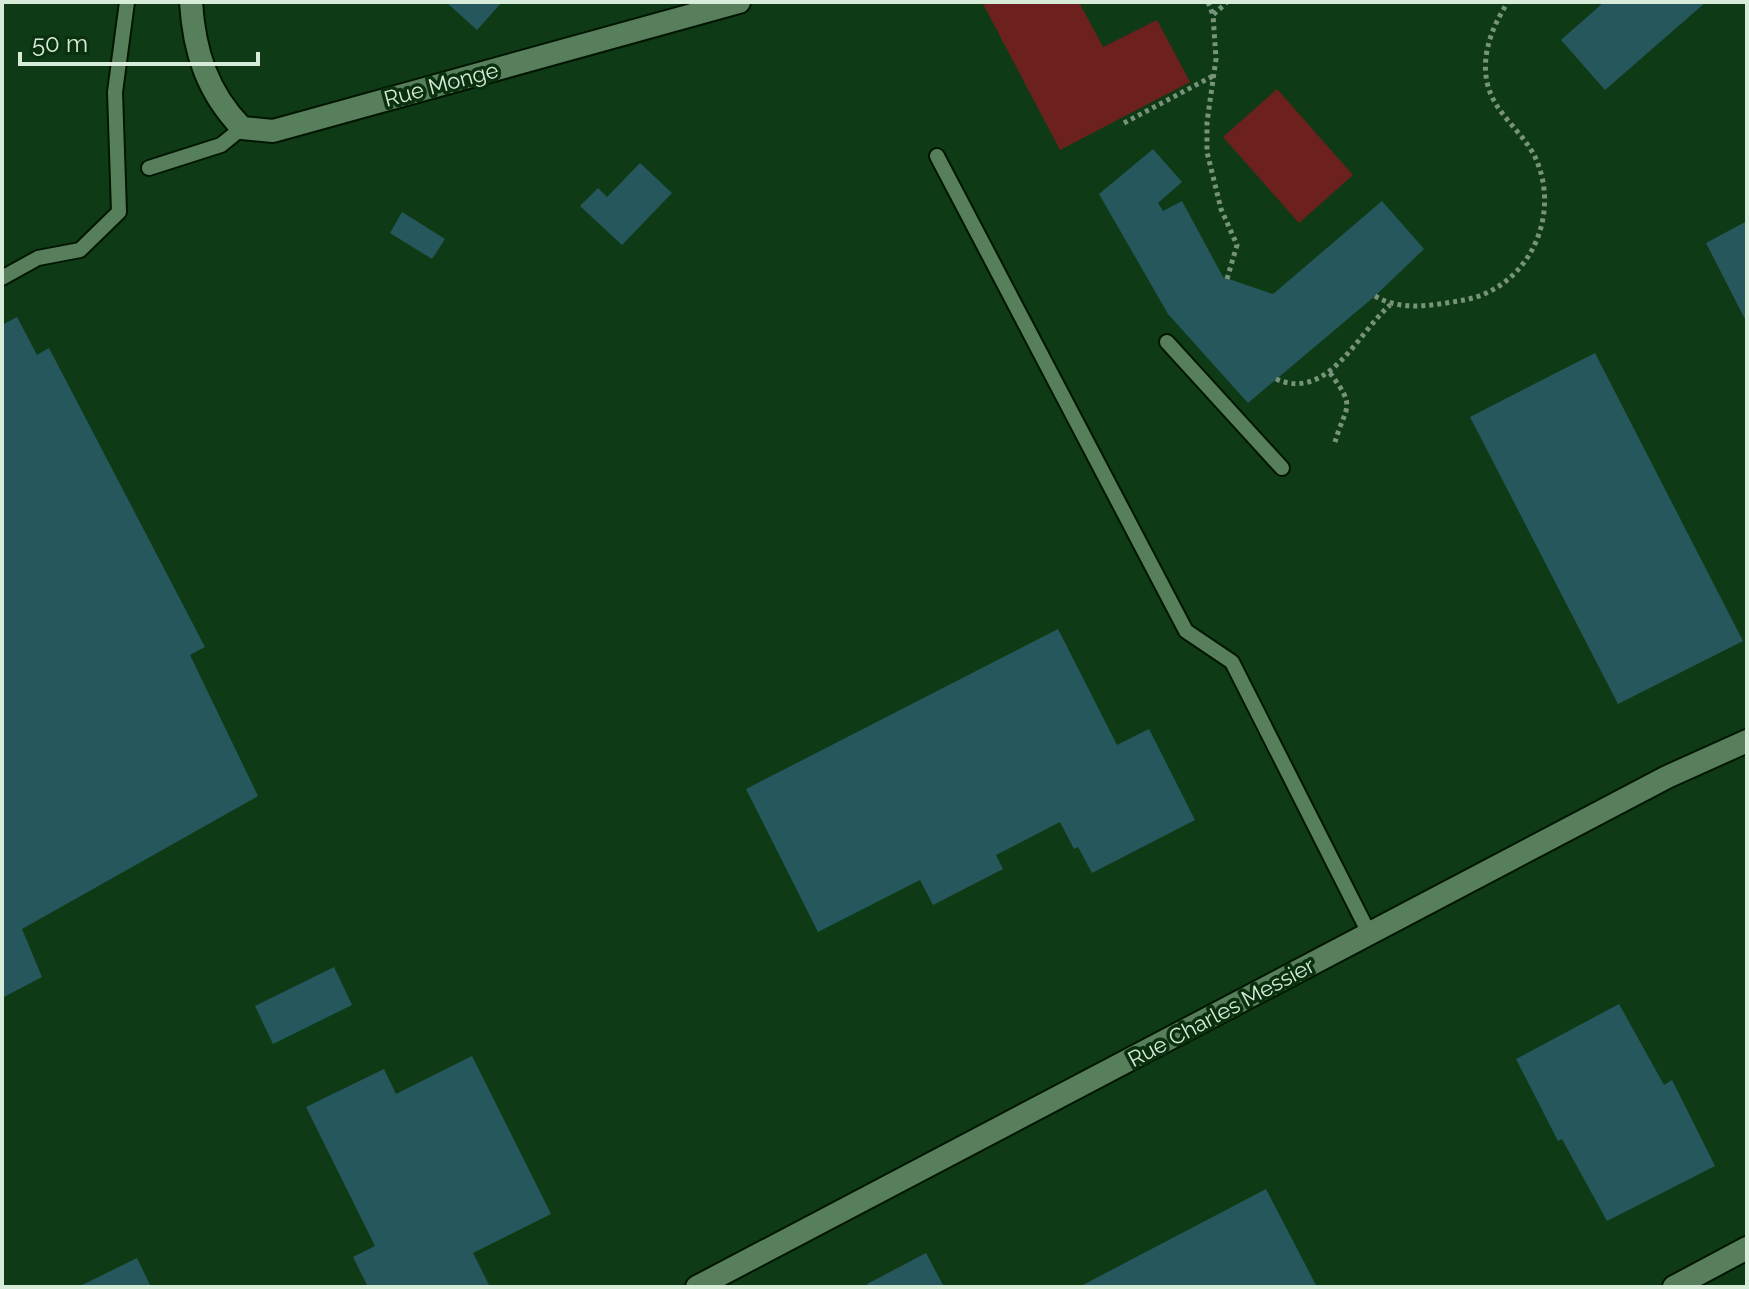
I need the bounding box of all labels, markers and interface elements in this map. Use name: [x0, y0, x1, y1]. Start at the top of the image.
scale bar: [20, 16, 258, 66]
text: 50 m: [32, 29, 88, 58]
street label: Rue Monge: [381, 56, 501, 112]
street label: Rue Charles Messier: [1123, 952, 1319, 1072]

